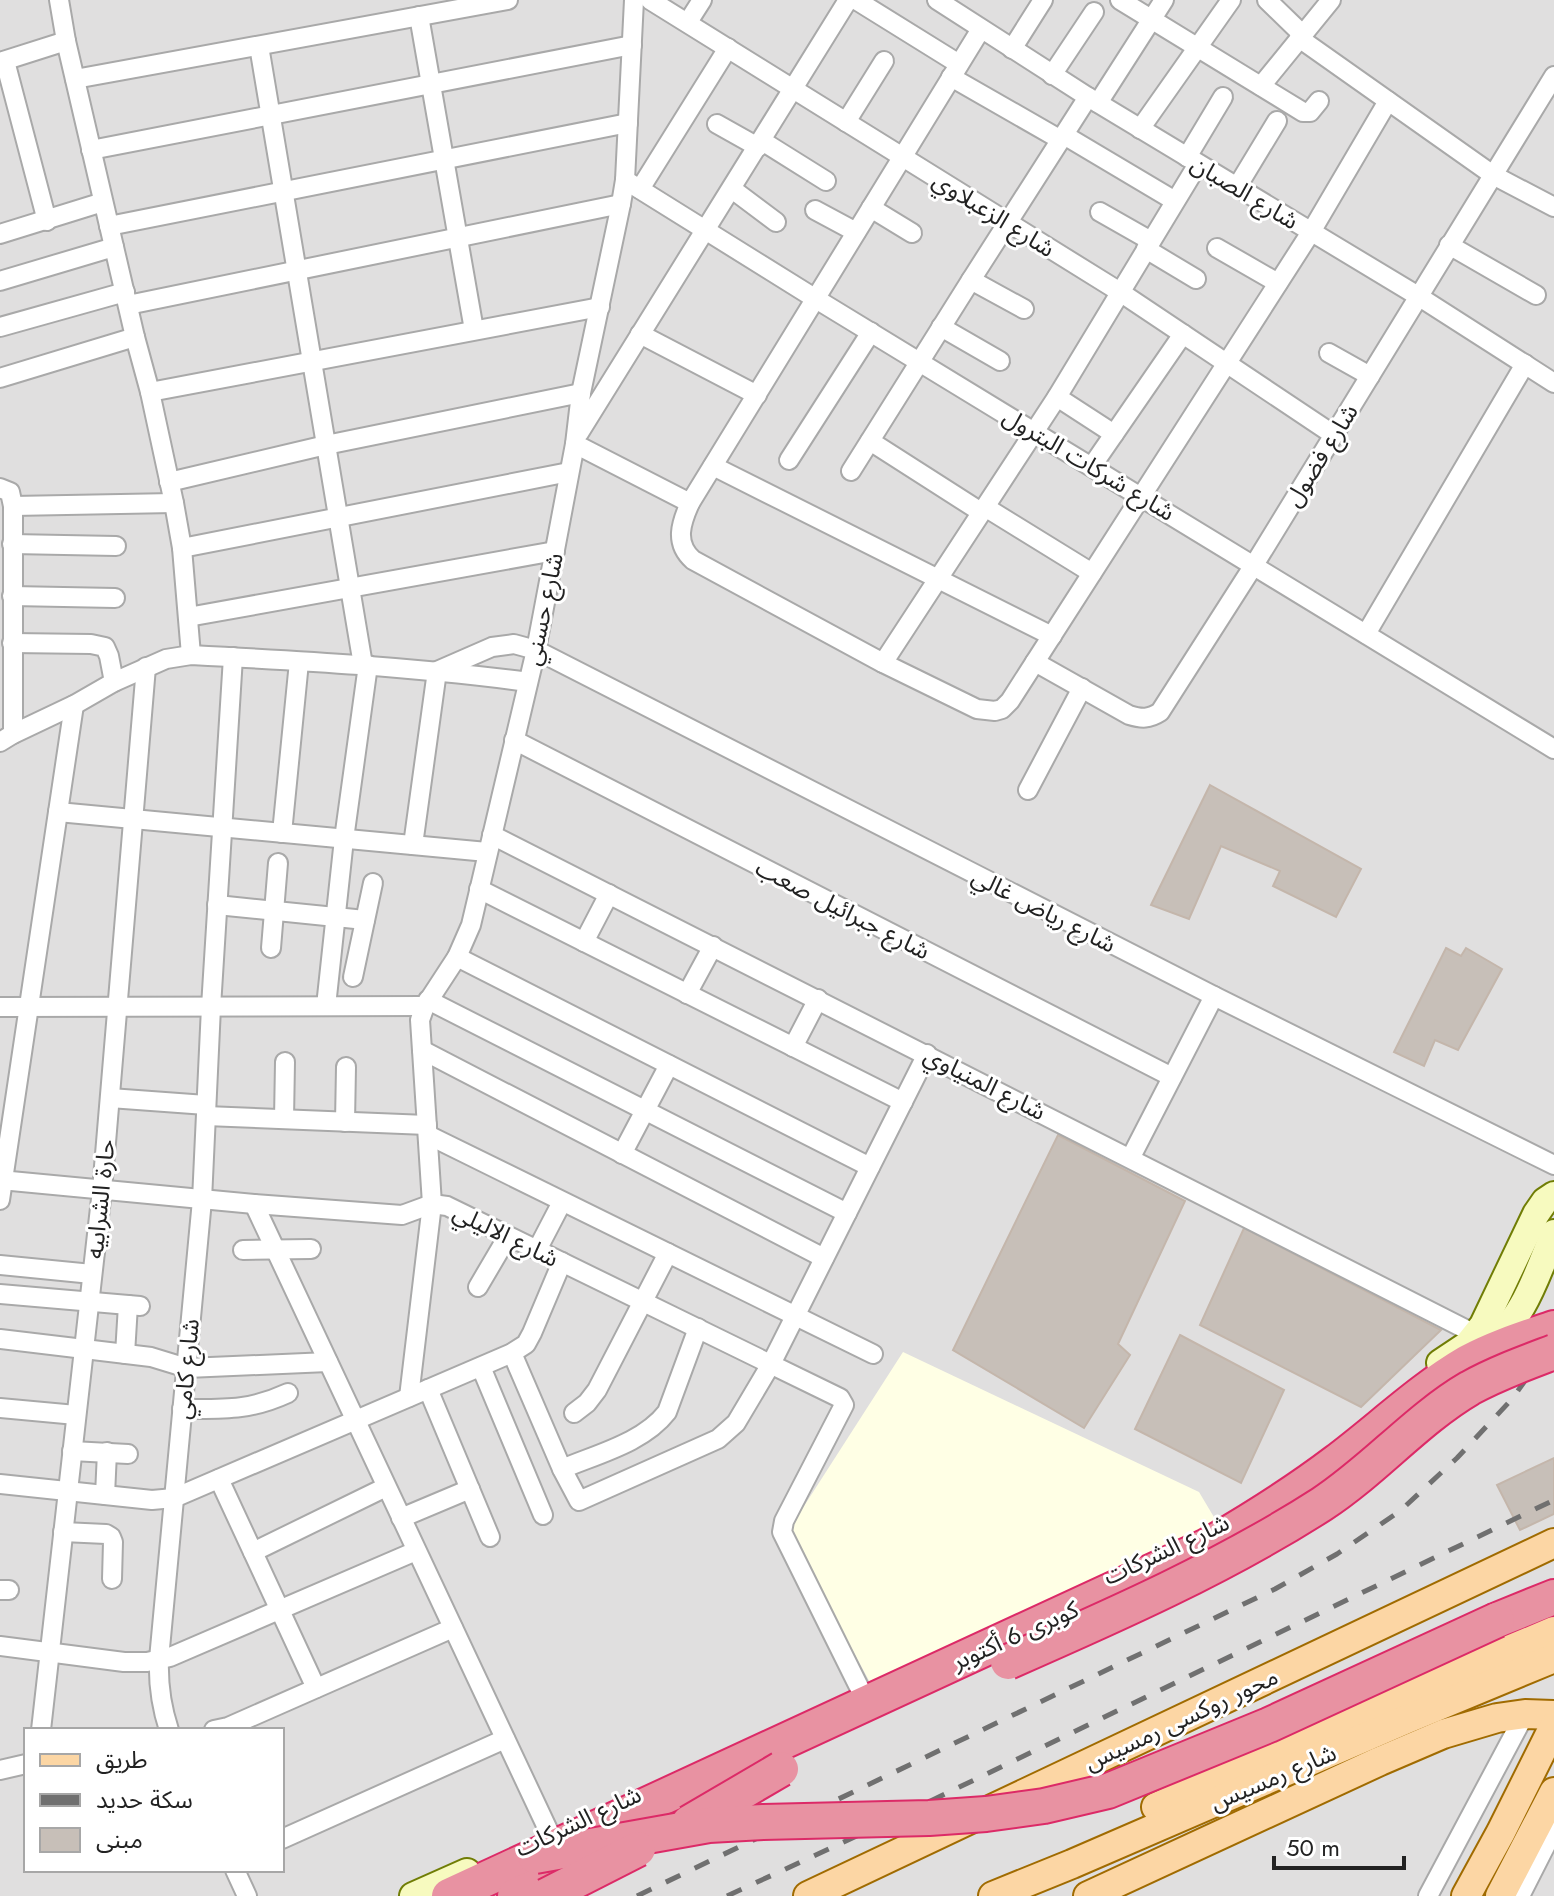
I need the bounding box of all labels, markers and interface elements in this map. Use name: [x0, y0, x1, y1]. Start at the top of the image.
street label: شارع الصبان: [1184, 146, 1306, 238]
street label: شارع الزعبلاوي: [925, 162, 1062, 267]
street label: شارع فضول: [1276, 397, 1366, 513]
street label: شارع شركات البترول: [996, 399, 1182, 529]
street label: شارع حسني: [514, 549, 574, 669]
street label: شارع جبرائيل صعب: [750, 850, 936, 968]
street label: شارع رياض غالي: [965, 859, 1122, 963]
street label: شارع المنياوي: [917, 1037, 1052, 1130]
street label: حارة الشرابيه: [76, 1138, 124, 1260]
street label: شارع الاليلي: [447, 1194, 565, 1277]
street label: شارع كامي: [164, 1317, 209, 1421]
street label: شارع الشركات: [1097, 1504, 1235, 1594]
street label: كوبرى 6 أكتوبر: [945, 1591, 1085, 1679]
street label: محور روكسى رمسيس: [1078, 1659, 1284, 1779]
legend: [24, 1728, 284, 1872]
street label: شارع رمسيس: [1204, 1735, 1342, 1819]
text: طريق: [96, 1742, 148, 1777]
street label: شارع الشركات: [509, 1776, 647, 1866]
text: سكة حديد: [96, 1782, 193, 1817]
scale bar: [1274, 1820, 1404, 1870]
text: مبنى: [96, 1822, 143, 1857]
text: 50 m: [1286, 1830, 1340, 1865]

